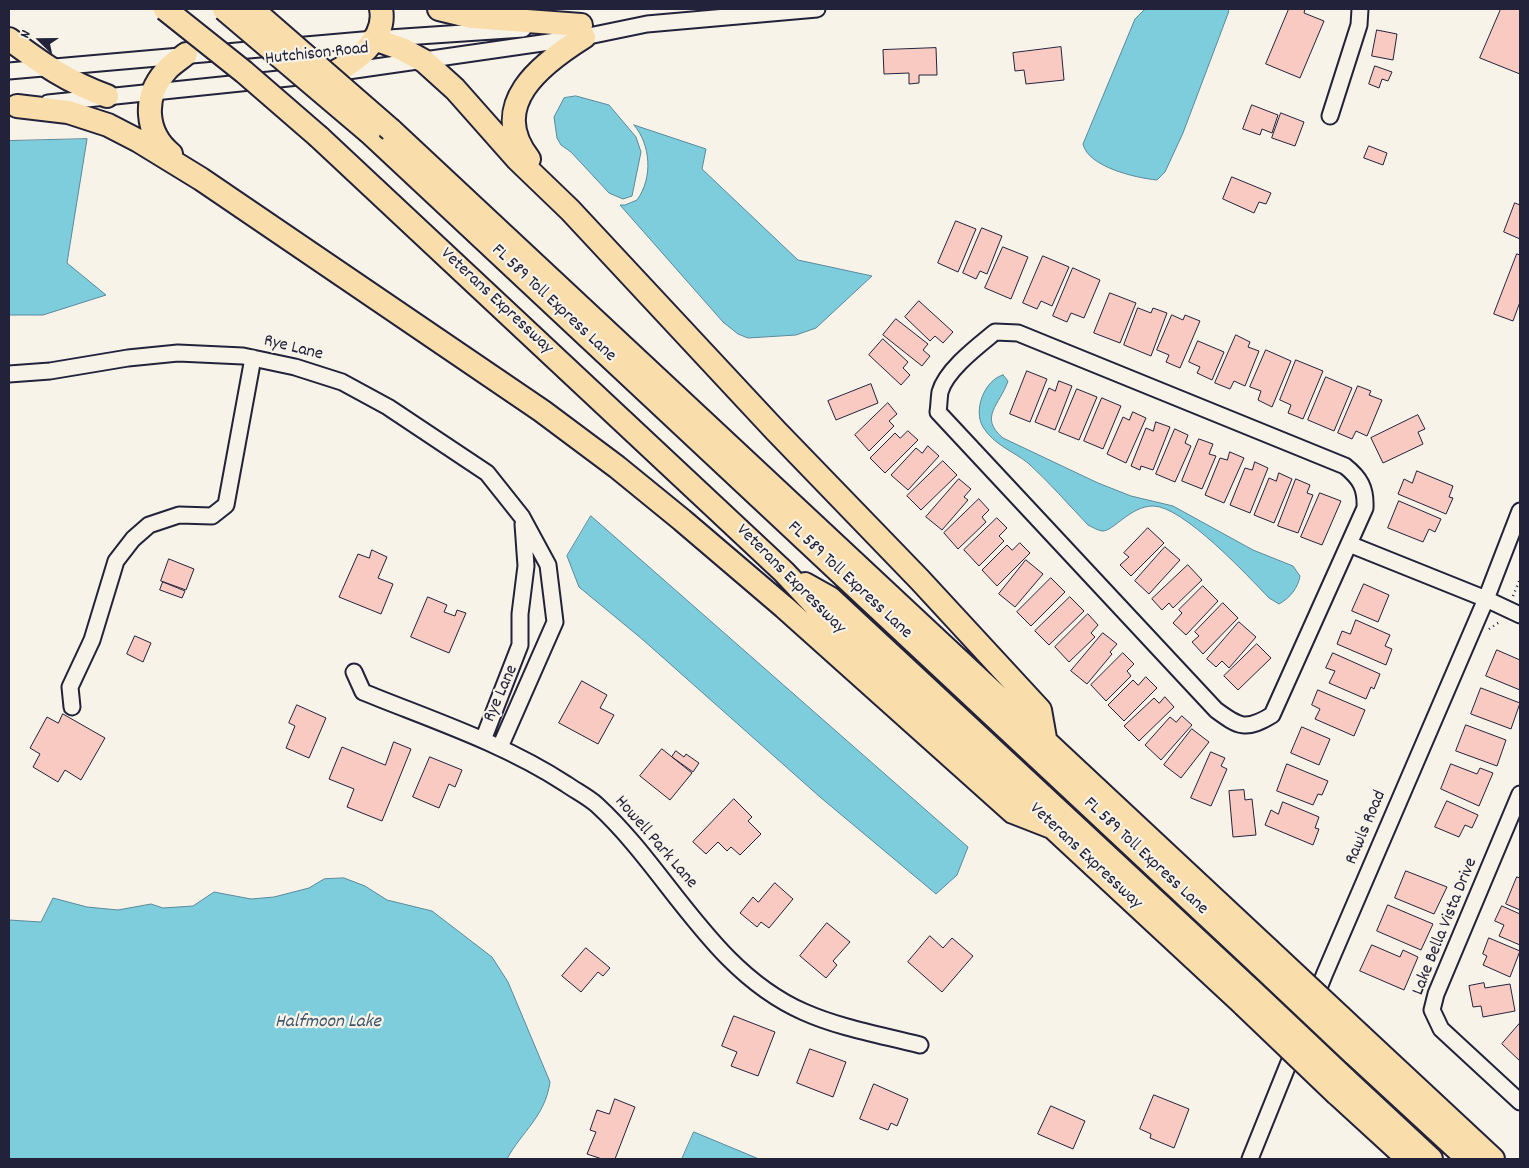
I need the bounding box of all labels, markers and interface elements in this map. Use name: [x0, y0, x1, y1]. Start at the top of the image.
north arrow: [15, 15, 65, 65]
text: N: [16, 27, 37, 41]
street label: Hutchison Road: [264, 39, 370, 71]
street label: FL 589 Toll Express Lane: [486, 241, 620, 367]
street label: Veterans Expressway: [435, 244, 557, 360]
street label: Rye Lane: [261, 331, 325, 367]
street label: FL 589 Toll Express Lane: [782, 518, 916, 644]
street label: Veterans Expressway: [731, 521, 849, 639]
street label: Rye Lane: [480, 662, 524, 726]
street label: Rawls Road: [1342, 788, 1392, 868]
street label: Howell Park Lane: [609, 792, 701, 894]
street label: FL 589 Toll Express Lane: [1078, 794, 1212, 920]
street label: Veterans Expressway: [1024, 799, 1146, 915]
street label: Lake Bella Vista Drive: [1409, 855, 1483, 999]
water label: Halfmoon Lake: [275, 1012, 381, 1034]

